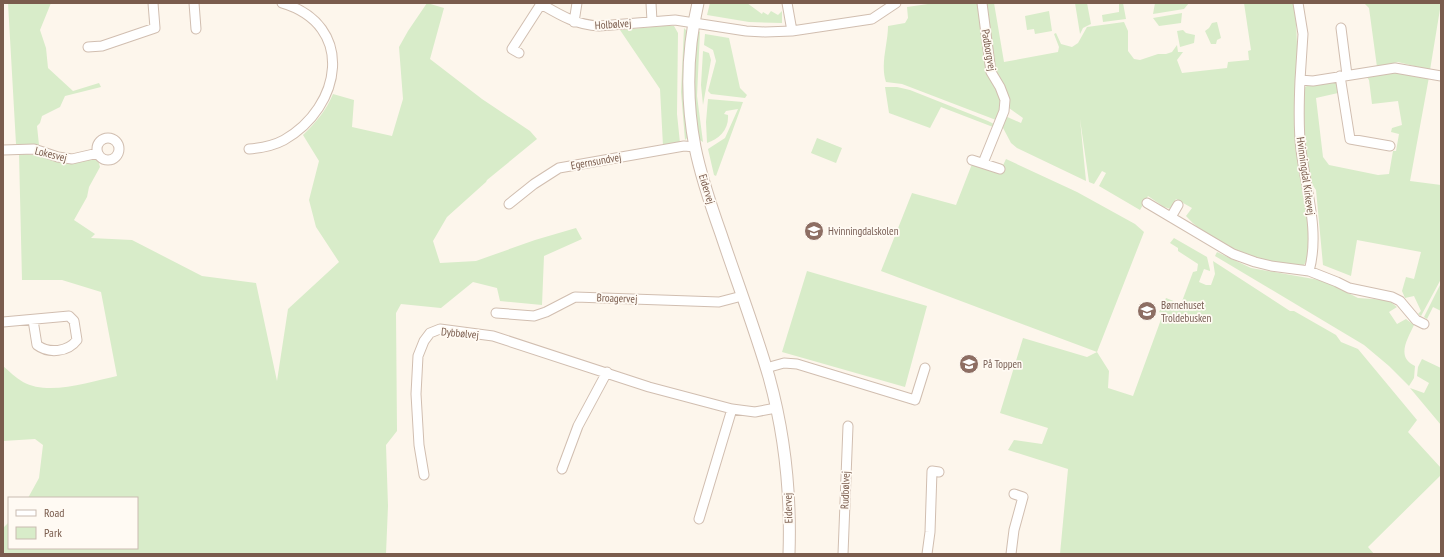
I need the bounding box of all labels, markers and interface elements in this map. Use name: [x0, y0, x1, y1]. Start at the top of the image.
street label: Holbølvej: [594, 16, 632, 32]
street label: Padborgvej: [978, 28, 1000, 72]
street label: Hvinningdal Kirkevej: [1294, 136, 1318, 216]
street label: Lokesvej: [34, 143, 68, 165]
street label: Egernsundvej: [570, 150, 622, 172]
street label: Eidervej: [696, 172, 718, 206]
school or university icon: Hvinningdalskolen: [803, 220, 825, 242]
place label: Hvinningdalskolen: [828, 224, 899, 238]
street label: Broagervej: [596, 290, 638, 306]
place label: Børnehuset Troldebusken: [1161, 298, 1212, 325]
school or university icon: Børnehuset Troldebusken: [1136, 300, 1158, 322]
street label: Dybbølvej: [441, 324, 479, 342]
school or university icon: På Toppen: [958, 353, 980, 375]
place label: På Toppen: [983, 357, 1022, 371]
street label: Rudbølvej: [837, 471, 853, 509]
street label: Eidervej: [780, 492, 796, 524]
legend: [8, 497, 138, 549]
text: Road: [44, 505, 64, 520]
text: Park: [44, 525, 62, 540]

